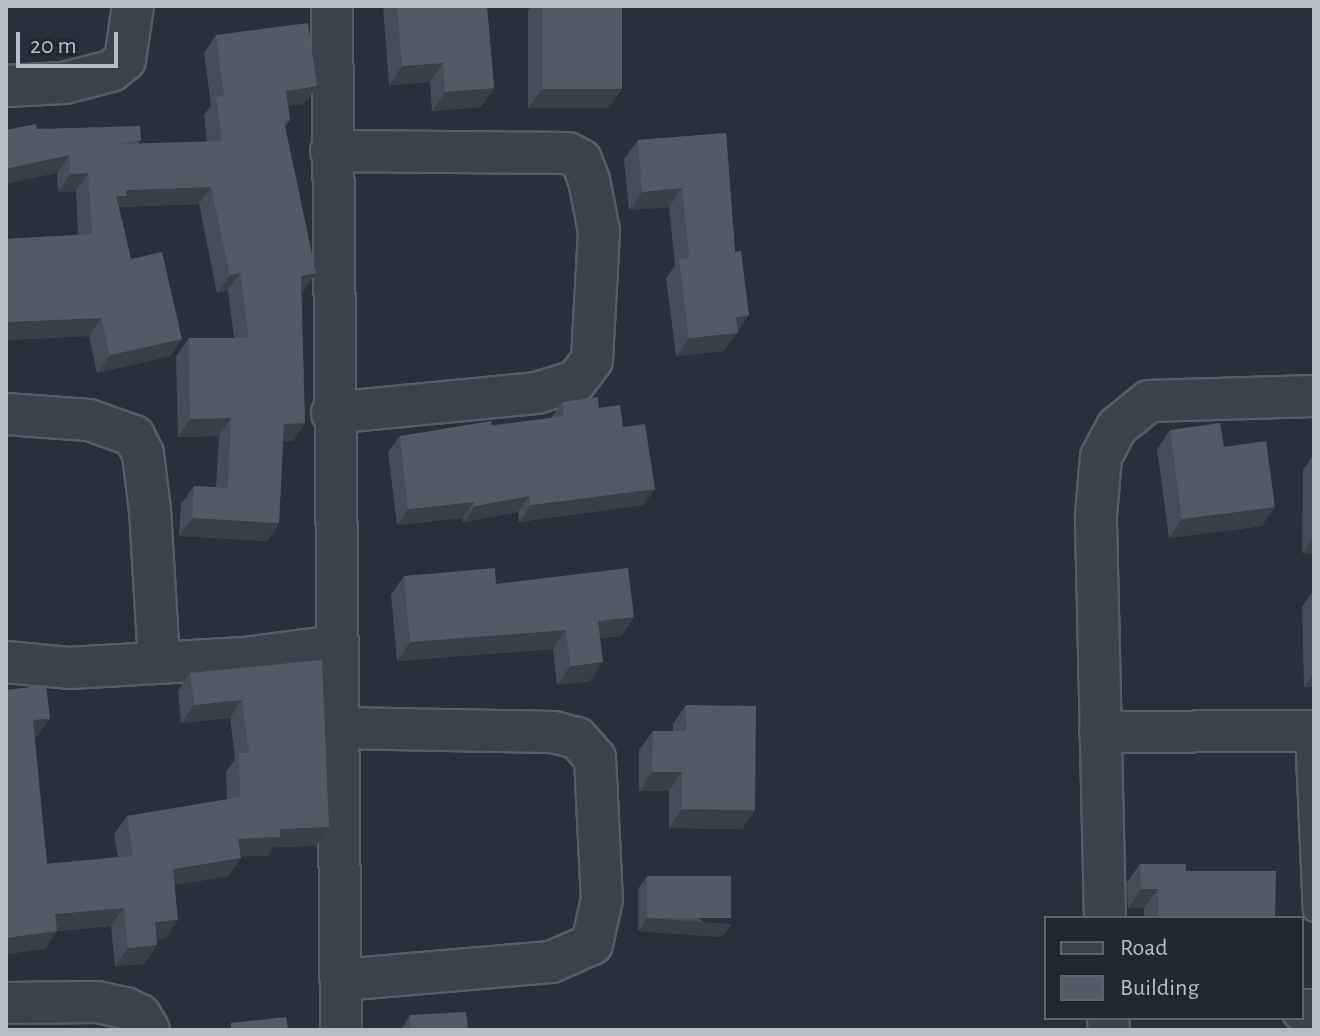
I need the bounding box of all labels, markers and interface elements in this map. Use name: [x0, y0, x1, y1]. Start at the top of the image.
scale bar: [20, 16, 122, 66]
text: 20 m: [30, 34, 77, 58]
legend: [1044, 916, 1304, 1020]
text: Road: [1120, 936, 1168, 960]
text: Building: [1120, 976, 1199, 1000]

